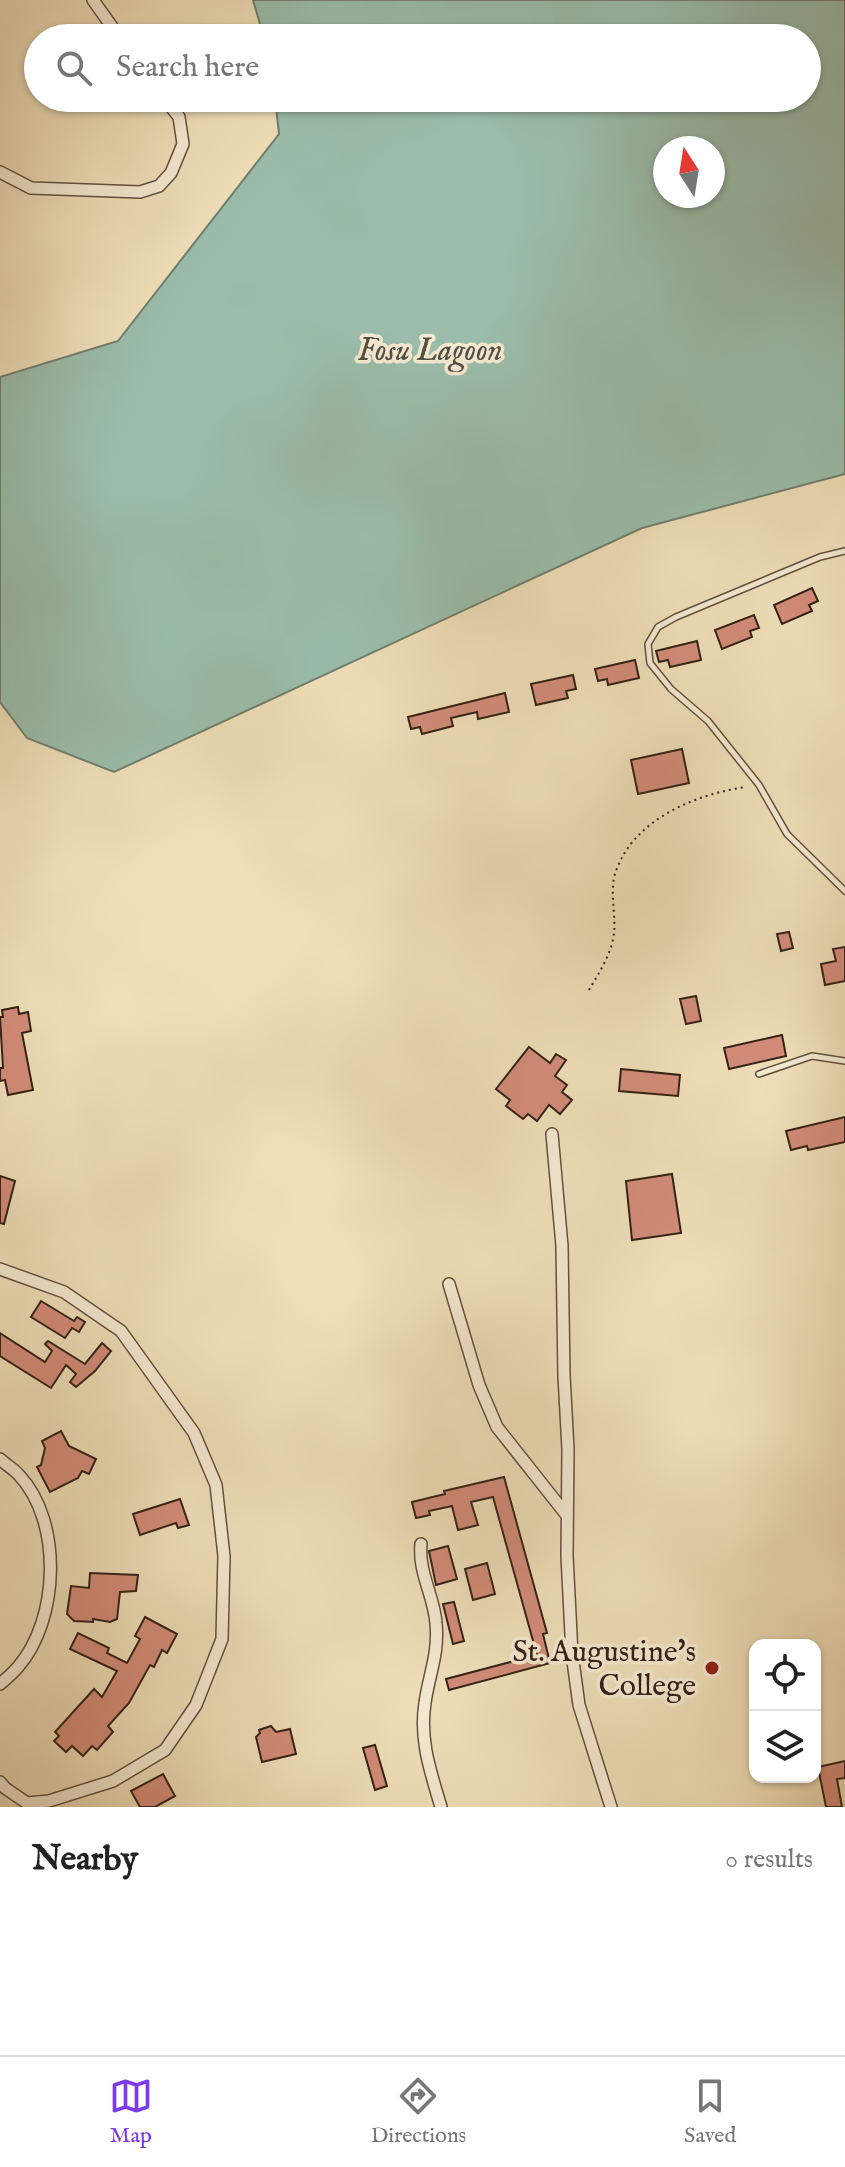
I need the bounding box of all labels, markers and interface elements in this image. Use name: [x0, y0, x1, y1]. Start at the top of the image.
search box: [24, 24, 821, 112]
icon: search: [52, 46, 96, 90]
text: Search here: [116, 49, 259, 87]
north arrow: [653, 136, 725, 208]
water label: Fosu Lagoon: [357, 331, 503, 372]
place label: St. Augustine's College: [512, 1634, 696, 1706]
map controls: [749, 1639, 821, 1783]
button: locate: [749, 1639, 821, 1711]
marker: St. Augustine's College: [703, 1659, 721, 1677]
button: layers: [749, 1711, 821, 1783]
text: Nearby: [32, 1838, 138, 1881]
text: 0 results: [725, 1843, 813, 1876]
tab: Map: [109, 2074, 153, 2150]
tab: Directions: [371, 2074, 466, 2150]
tab: Saved: [684, 2074, 736, 2150]

